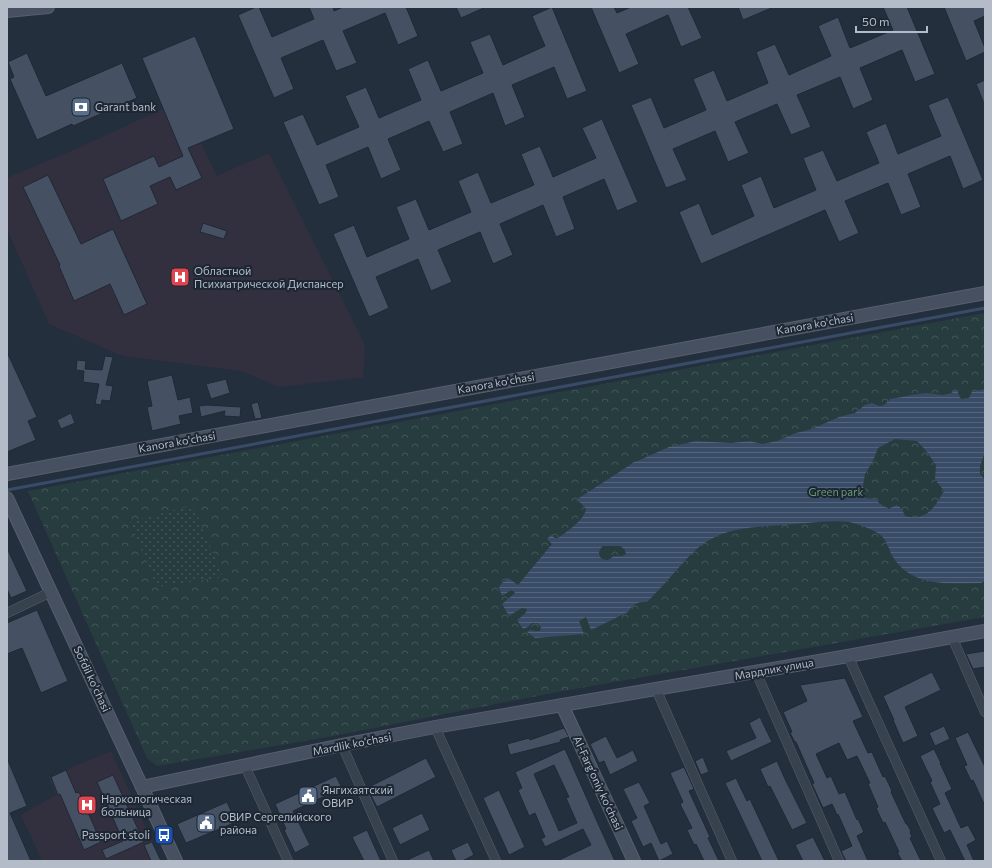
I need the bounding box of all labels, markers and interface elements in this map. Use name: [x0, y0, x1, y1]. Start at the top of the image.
scale bar: [856, 8, 927, 34]
text: 50 m: [862, 14, 890, 28]
bank icon: Garant bank: [70, 96, 92, 118]
place label: Garant bank: [95, 100, 156, 113]
place label: Областной Психиатрической Диспансер: [194, 264, 344, 290]
hospital icon: Областной Психиатрической Диспансер: [169, 266, 191, 288]
street label: Kanora ko'chasi: [775, 310, 855, 337]
street label: Kanora ko'chasi: [456, 369, 536, 396]
street label: Kanora ko'chasi: [137, 428, 217, 455]
park label: Green park: [809, 485, 863, 498]
street label: Sofdil ko'chasi: [72, 644, 113, 714]
street label: Мардлик улица: [733, 655, 814, 682]
street label: Mardlik ko‘chasi: [311, 729, 393, 758]
street label: Al-Farg‘oniy ko‘chasi: [571, 734, 626, 832]
place label: Янгихаятский ОВИР: [322, 783, 393, 809]
public building icon: Янгихаятский ОВИР: [297, 785, 319, 807]
place label: Наркологическая больница: [101, 792, 192, 818]
hospital icon: Наркологическая больница: [76, 794, 98, 816]
place label: ОВИР Сергелийского района: [220, 810, 332, 836]
public building icon: ОВИР Сергелийского района: [195, 812, 217, 834]
bus stop icon: Passport stoli: [153, 824, 175, 846]
place label: Passport stoli: [82, 828, 150, 841]

